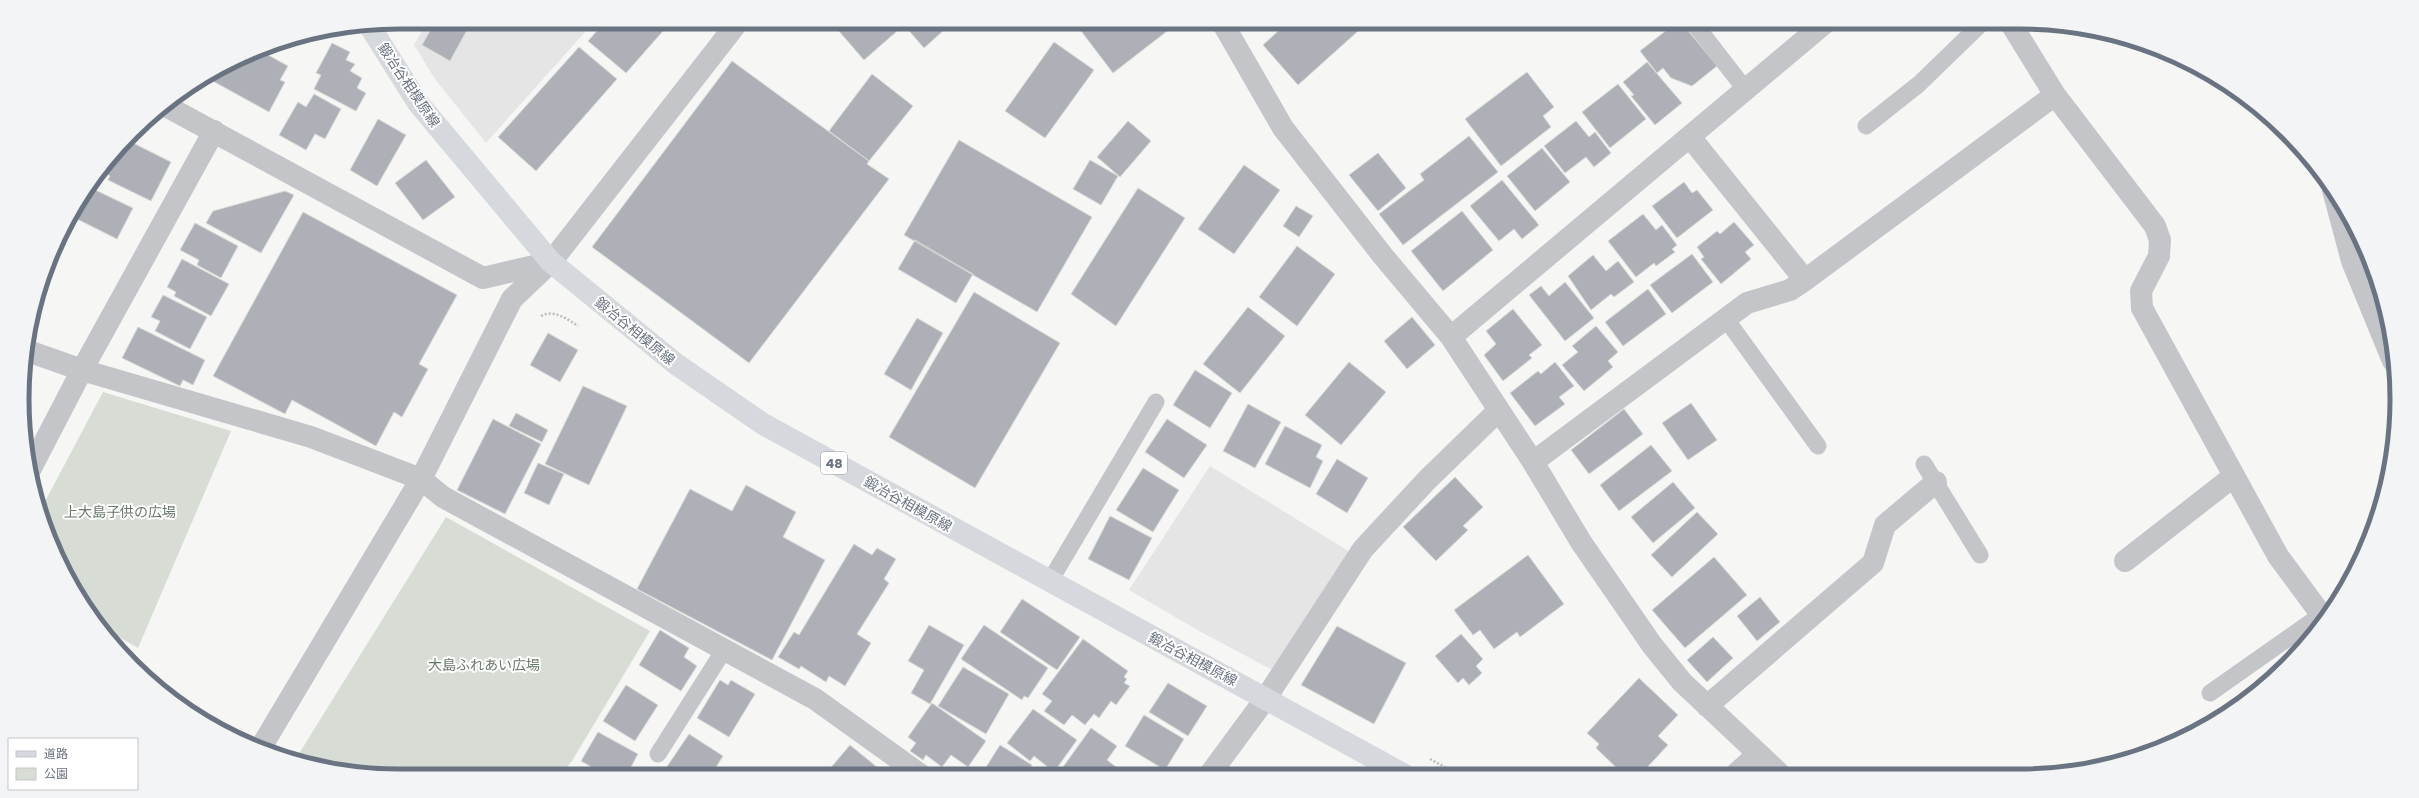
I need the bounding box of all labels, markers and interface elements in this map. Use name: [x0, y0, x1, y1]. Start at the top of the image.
street label: 鍛冶谷相模原線: [373, 39, 445, 131]
street label: 鍛冶谷相模原線: [591, 292, 679, 370]
road number: 48: [821, 452, 847, 474]
street label: 鍛冶谷相模原線: [860, 471, 956, 537]
park label: 上大島子供の広場: [64, 502, 176, 522]
street label: 鍛冶谷相模原線: [1145, 627, 1241, 691]
park label: 大島ふれあい広場: [428, 655, 540, 675]
legend: [8, 738, 138, 790]
text: 道路: [44, 745, 68, 762]
text: 公園: [44, 765, 68, 782]

